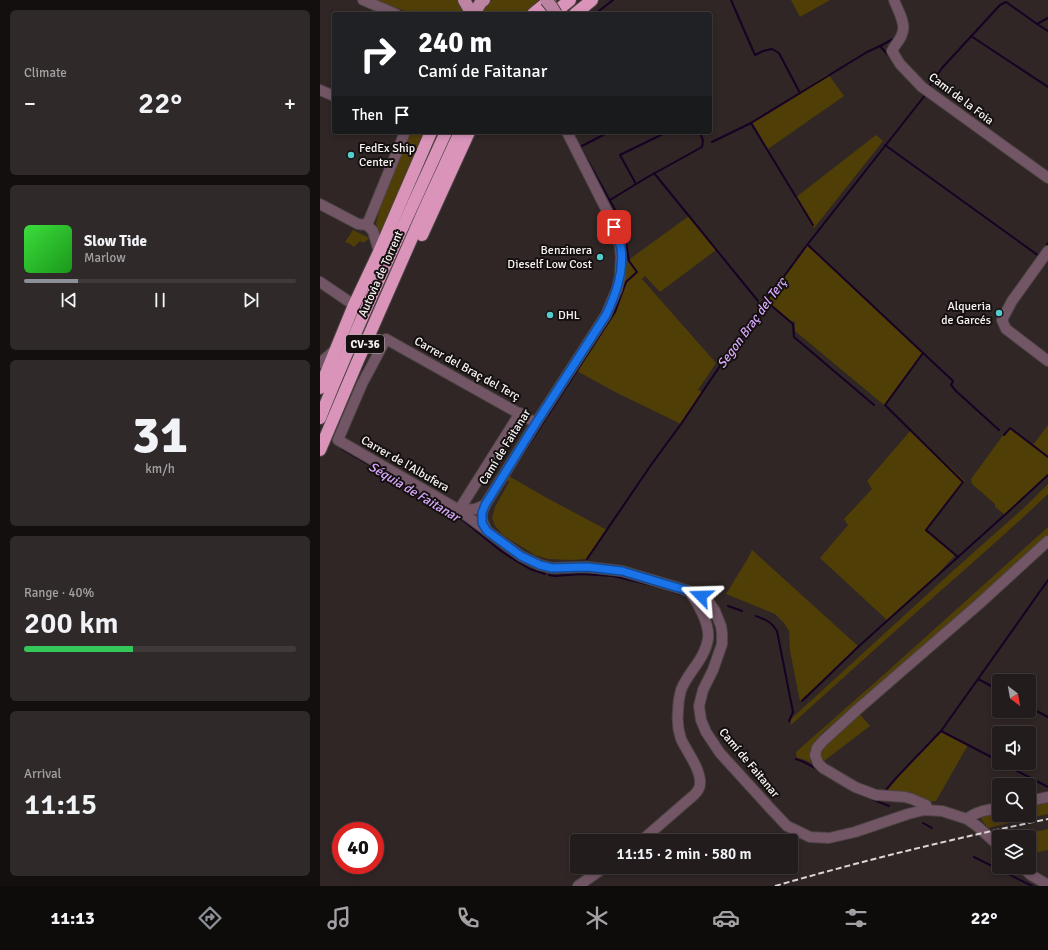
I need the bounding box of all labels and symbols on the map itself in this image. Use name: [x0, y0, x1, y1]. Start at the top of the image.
street label: Camí de la Foia: [926, 70, 996, 128]
place label: FedEx Ship Center: [359, 141, 415, 170]
marker: FedEx Ship Center: [346, 150, 356, 160]
pin: [597, 210, 631, 244]
street label: Autovia de Torrent: [355, 229, 407, 319]
place label: Benzinera Dieself Low Cost: [507, 243, 592, 272]
marker: Benzinera Dieself Low Cost: [595, 252, 605, 262]
water label: Segon Braç del Terç: [714, 274, 791, 371]
place label: Alqueria de Garcés: [941, 299, 991, 328]
place label: DHL: [558, 308, 580, 323]
marker: Alqueria de Garcés: [994, 308, 1004, 318]
marker: DHL: [545, 310, 555, 320]
street label: Carrer del Braç del Terç: [412, 334, 523, 404]
road number: CV-36: [346, 335, 384, 353]
street label: Camí de Faitanar: [476, 406, 535, 488]
street label: Carrer de l'Albufera: [358, 433, 452, 495]
water label: Séquia de Faitanar: [366, 459, 464, 526]
position arrow: [680, 575, 722, 617]
north arrow: [992, 674, 1036, 718]
street label: Camí de Faitanar: [716, 725, 783, 801]
speed limit sign: 40: [332, 822, 384, 874]

